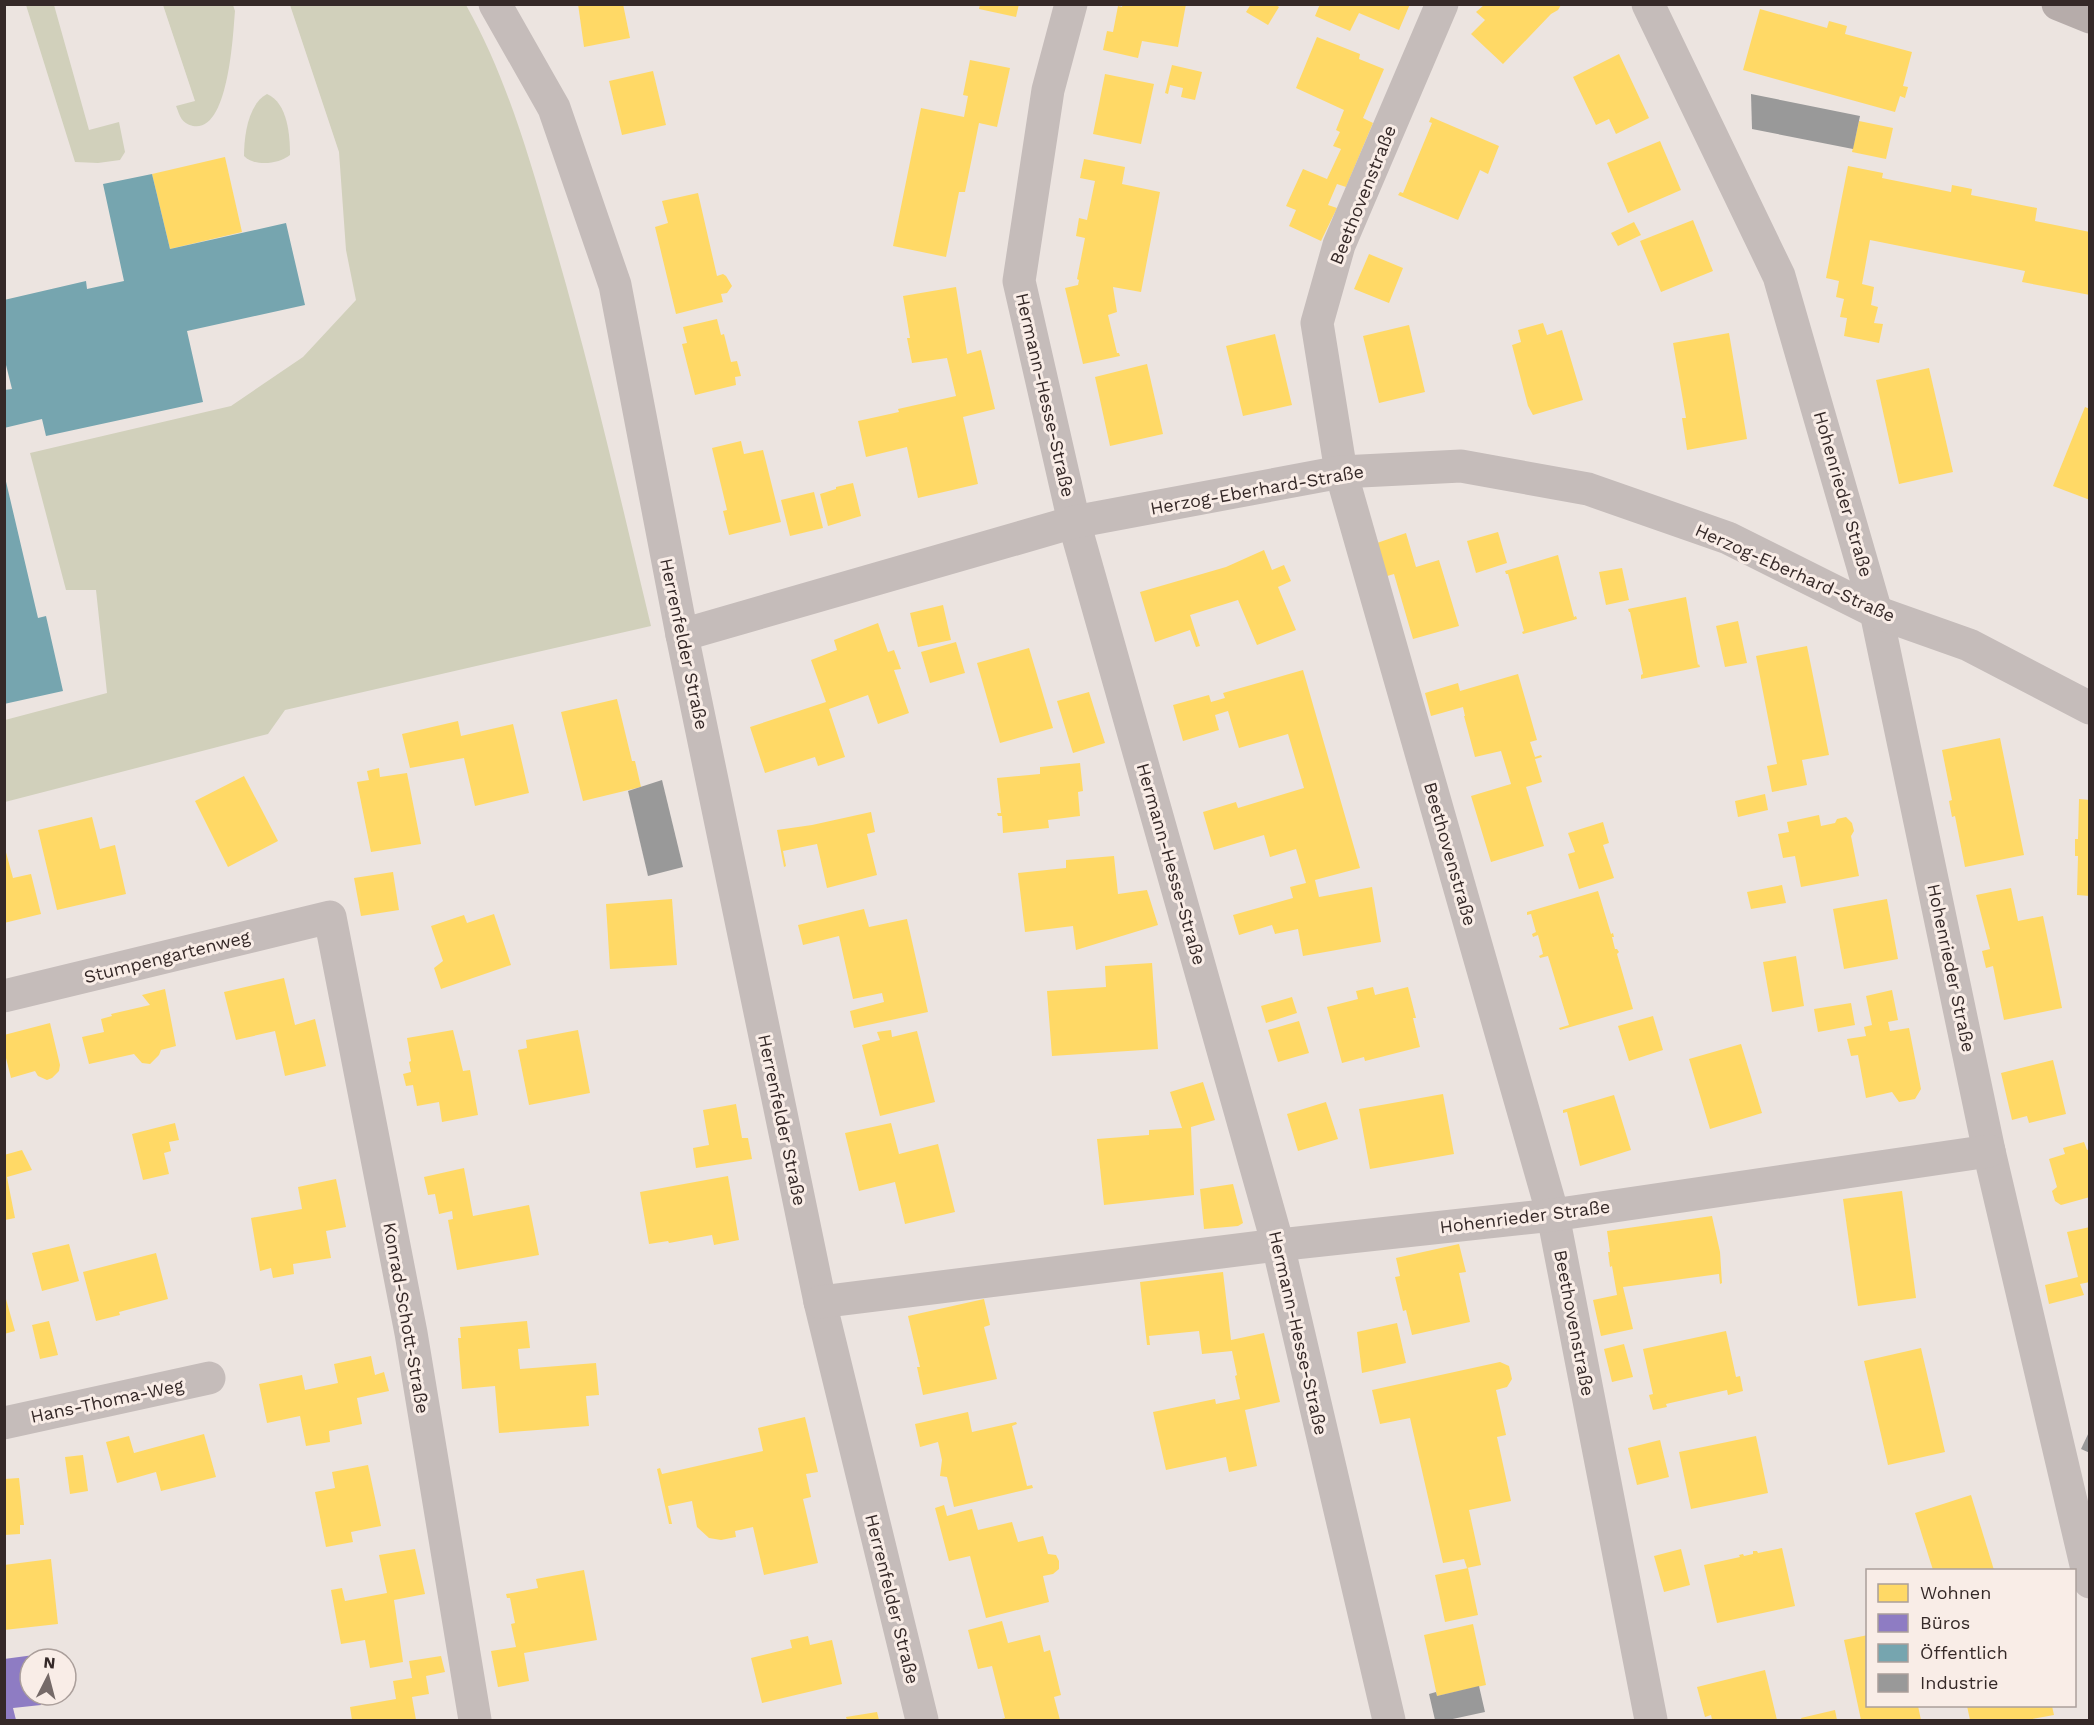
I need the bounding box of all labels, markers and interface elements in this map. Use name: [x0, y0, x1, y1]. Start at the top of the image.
street label: Beethovenstraße: [1325, 122, 1400, 268]
street label: Hermann-Hesse-Straße: [1012, 291, 1079, 499]
street label: Hohenrieder Straße: [1810, 408, 1877, 579]
street label: Herzog-Eberhard-Straße: [1148, 460, 1365, 519]
street label: Herzog-Eberhard-Straße: [1692, 519, 1898, 626]
street label: Herrenfelder Straße: [656, 556, 713, 731]
street label: Hermann-Hesse-Straße: [1133, 761, 1210, 967]
street label: Beethovenstraße: [1420, 780, 1481, 928]
street label: Hohenrieder Straße: [1923, 882, 1980, 1054]
street label: Stumpengartenweg: [82, 926, 252, 987]
street label: Herrenfelder Straße: [754, 1032, 811, 1207]
street label: Hohenrieder Straße: [1438, 1196, 1611, 1237]
street label: Konrad-Schott-Straße: [379, 1221, 434, 1415]
street label: Hermann-Hesse-Straße: [1265, 1229, 1332, 1437]
street label: Beethovenstraße: [1550, 1248, 1599, 1398]
street label: Hans-Thoma-Weg: [28, 1374, 186, 1427]
street label: Herrenfelder Straße: [861, 1512, 924, 1686]
legend: [1866, 1569, 2076, 1707]
text: Wohnen: [1920, 1582, 1991, 1603]
text: Büros: [1920, 1612, 1970, 1633]
text: Öffentlich: [1920, 1642, 2008, 1663]
north arrow: [18, 1647, 78, 1707]
text: N: [43, 1653, 56, 1673]
text: Industrie: [1920, 1672, 1998, 1693]

